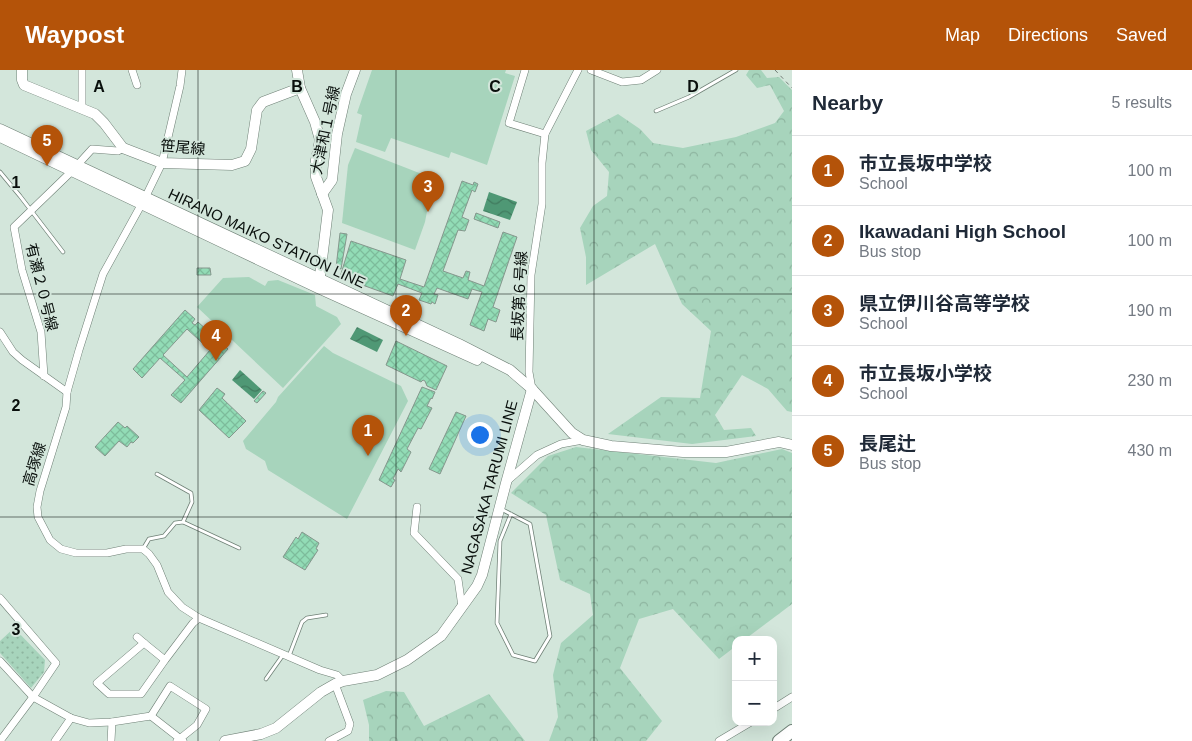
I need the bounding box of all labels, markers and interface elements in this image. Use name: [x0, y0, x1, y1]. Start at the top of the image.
text: Waypost: [25, 21, 124, 48]
text: Map: [945, 25, 980, 45]
text: Directions: [1008, 25, 1088, 45]
text: Saved: [1116, 25, 1167, 45]
text: A: [93, 78, 105, 95]
text: B: [291, 78, 303, 95]
text: C: [489, 78, 501, 95]
text: D: [687, 78, 699, 95]
street label: 大津和１号線: [307, 84, 343, 176]
text: Nearby: [812, 91, 883, 114]
text: 5 results: [1112, 94, 1172, 111]
pin: 5: [31, 125, 63, 166]
street label: 笹尾線: [160, 137, 206, 157]
text: 市立長坂中学校: [859, 153, 992, 174]
text: 1: [824, 162, 832, 179]
text: 100 m: [1128, 162, 1172, 179]
pin: 3: [412, 171, 444, 212]
text: 1: [12, 174, 21, 191]
text: School: [859, 175, 908, 192]
street label: HIRANO MAIKO STATION LINE: [166, 185, 368, 291]
text: Ikawadani High School: [859, 221, 1066, 242]
text: 2: [824, 232, 832, 249]
text: 100 m: [1128, 232, 1172, 249]
street label: 有瀬２０号線: [23, 241, 61, 333]
text: Bus stop: [859, 243, 921, 260]
street label: 長坂第６号線: [508, 251, 530, 341]
text: 県立伊川谷高等学校: [859, 293, 1030, 314]
pin: 2: [390, 295, 422, 336]
text: 3: [824, 302, 832, 319]
text: 190 m: [1128, 302, 1172, 319]
text: School: [859, 315, 908, 332]
pin: 4: [200, 320, 232, 361]
text: 市立長坂小学校: [859, 363, 992, 384]
text: 4: [824, 372, 832, 389]
text: 230 m: [1128, 372, 1172, 389]
text: School: [859, 385, 908, 402]
text: 2: [12, 397, 21, 414]
street label: NAGASAKA TARUMI LINE: [458, 398, 520, 576]
pin: 1: [352, 415, 384, 456]
your location: [467, 422, 493, 448]
text: 長尾辻: [859, 433, 916, 454]
street label: 高塚線: [19, 440, 49, 488]
text: 5: [824, 442, 832, 459]
text: 430 m: [1128, 442, 1172, 459]
text: Bus stop: [859, 455, 921, 472]
text: 3: [12, 621, 21, 638]
map controls: [732, 636, 777, 726]
button: +: [732, 636, 777, 681]
button: −: [732, 681, 777, 726]

